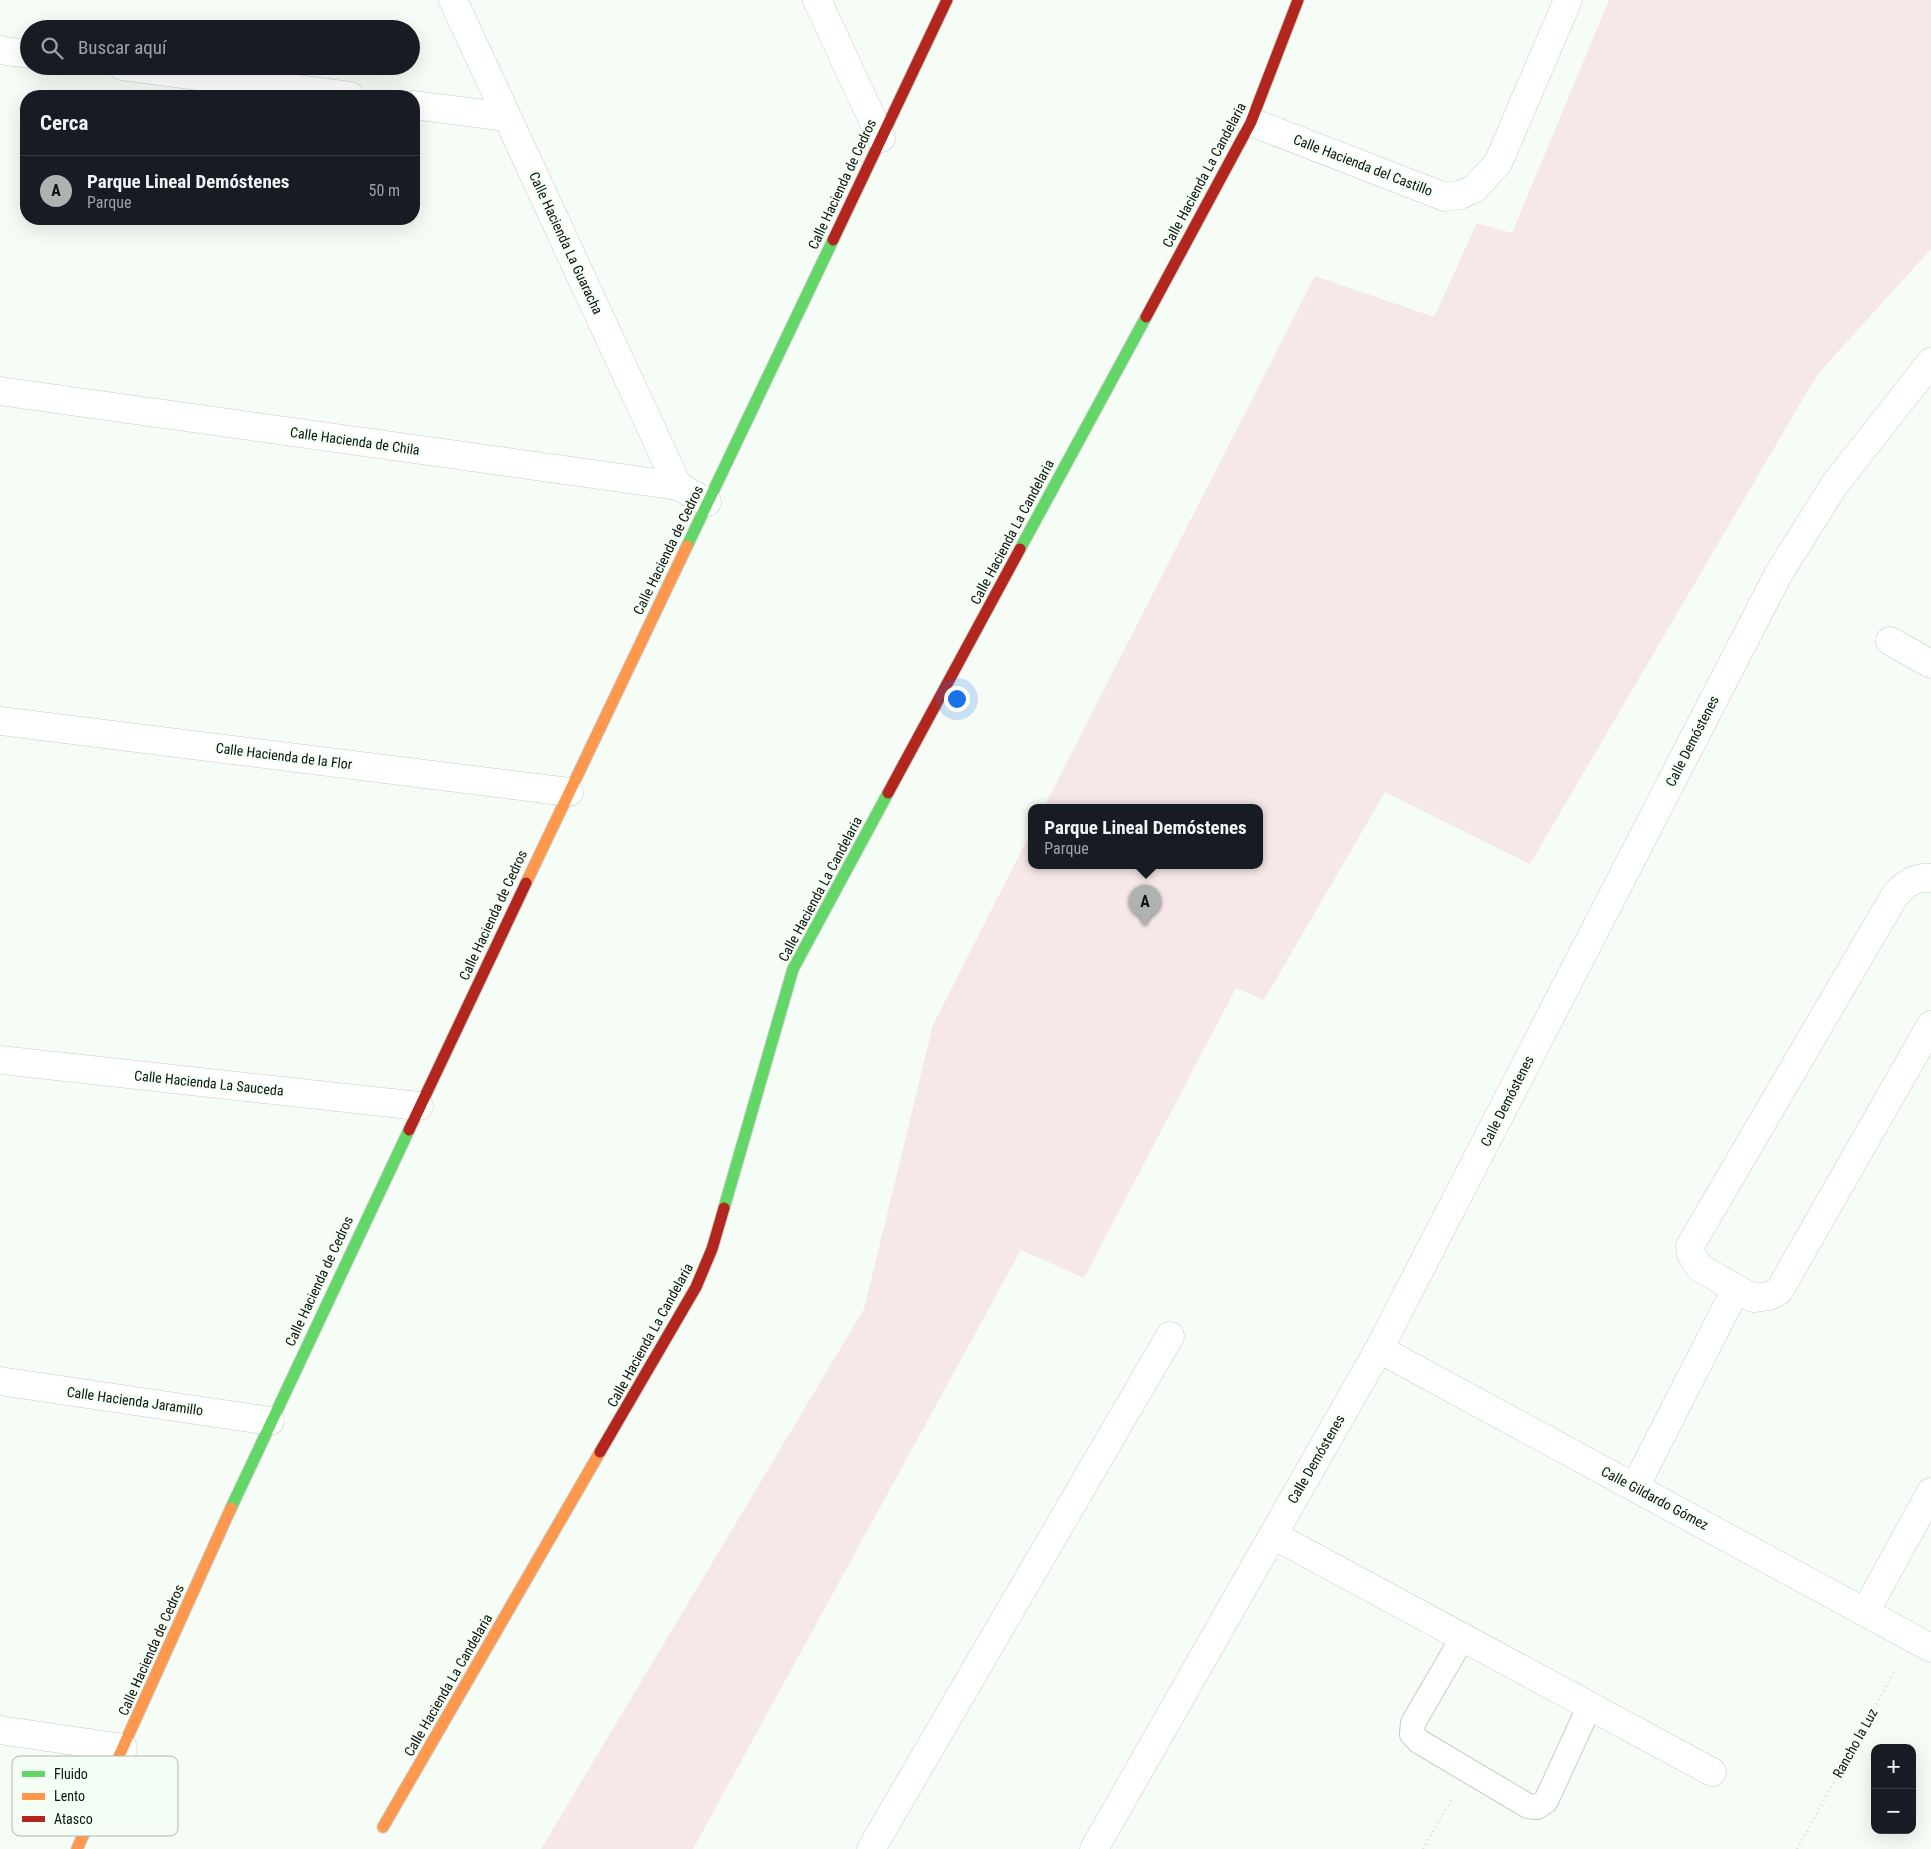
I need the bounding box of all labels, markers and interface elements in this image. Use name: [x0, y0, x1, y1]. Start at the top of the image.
search box: [20, 20, 420, 75]
icon: search: [38, 34, 66, 62]
text: Buscar aquí: [78, 36, 167, 59]
street label: Calle Hacienda La Candelaria: [1159, 100, 1249, 250]
text: Cerca: [40, 111, 88, 135]
street label: Calle Hacienda de Cedros: [805, 116, 879, 252]
street label: Calle Hacienda del Castillo: [1291, 131, 1435, 199]
street label: Calle Hacienda La Guaracha: [526, 169, 606, 317]
text: Parque Lineal Demóstenes: [87, 170, 289, 193]
text: A: [51, 181, 61, 200]
text: 50 m: [368, 181, 400, 200]
text: Parque: [87, 193, 131, 212]
street label: Calle Hacienda de Chila: [289, 424, 421, 458]
street label: Calle Hacienda La Candelaria: [967, 457, 1057, 607]
street label: Calle Hacienda de Cedros: [630, 483, 706, 617]
your location: [944, 686, 970, 712]
street label: Calle Demóstenes: [1662, 693, 1722, 789]
street label: Calle Hacienda de la Flor: [215, 740, 353, 772]
popup: [1028, 804, 1263, 869]
street label: Calle Hacienda La Candelaria: [775, 814, 865, 964]
text: Parque Lineal Demóstenes: [1044, 816, 1247, 839]
text: Parque: [1044, 839, 1089, 858]
street label: Calle Hacienda de Cedros: [456, 847, 530, 983]
pin: A: [1129, 885, 1161, 926]
street label: Calle Demóstenes: [1477, 1053, 1537, 1149]
street label: Calle Hacienda La Sauceda: [134, 1067, 284, 1099]
street label: Calle Hacienda de Cedros: [282, 1213, 356, 1349]
street label: Calle Hacienda La Candelaria: [604, 1260, 696, 1410]
street label: Calle Hacienda Jaramillo: [66, 1384, 204, 1418]
street label: Calle Demóstenes: [1284, 1412, 1348, 1506]
street label: Calle Gildardo Gómez: [1599, 1463, 1711, 1533]
street label: Calle Hacienda de Cedros: [115, 1582, 187, 1718]
street label: Calle Hacienda La Candelaria: [401, 1611, 495, 1759]
street label: Rancho la Luz: [1829, 1706, 1881, 1780]
map controls: [1871, 1744, 1916, 1834]
button: +: [1871, 1744, 1916, 1789]
legend: [12, 1756, 178, 1836]
text: Fluido: [54, 1766, 88, 1782]
text: Lento: [54, 1788, 85, 1804]
button: −: [1871, 1789, 1916, 1834]
text: Atasco: [54, 1811, 93, 1827]

